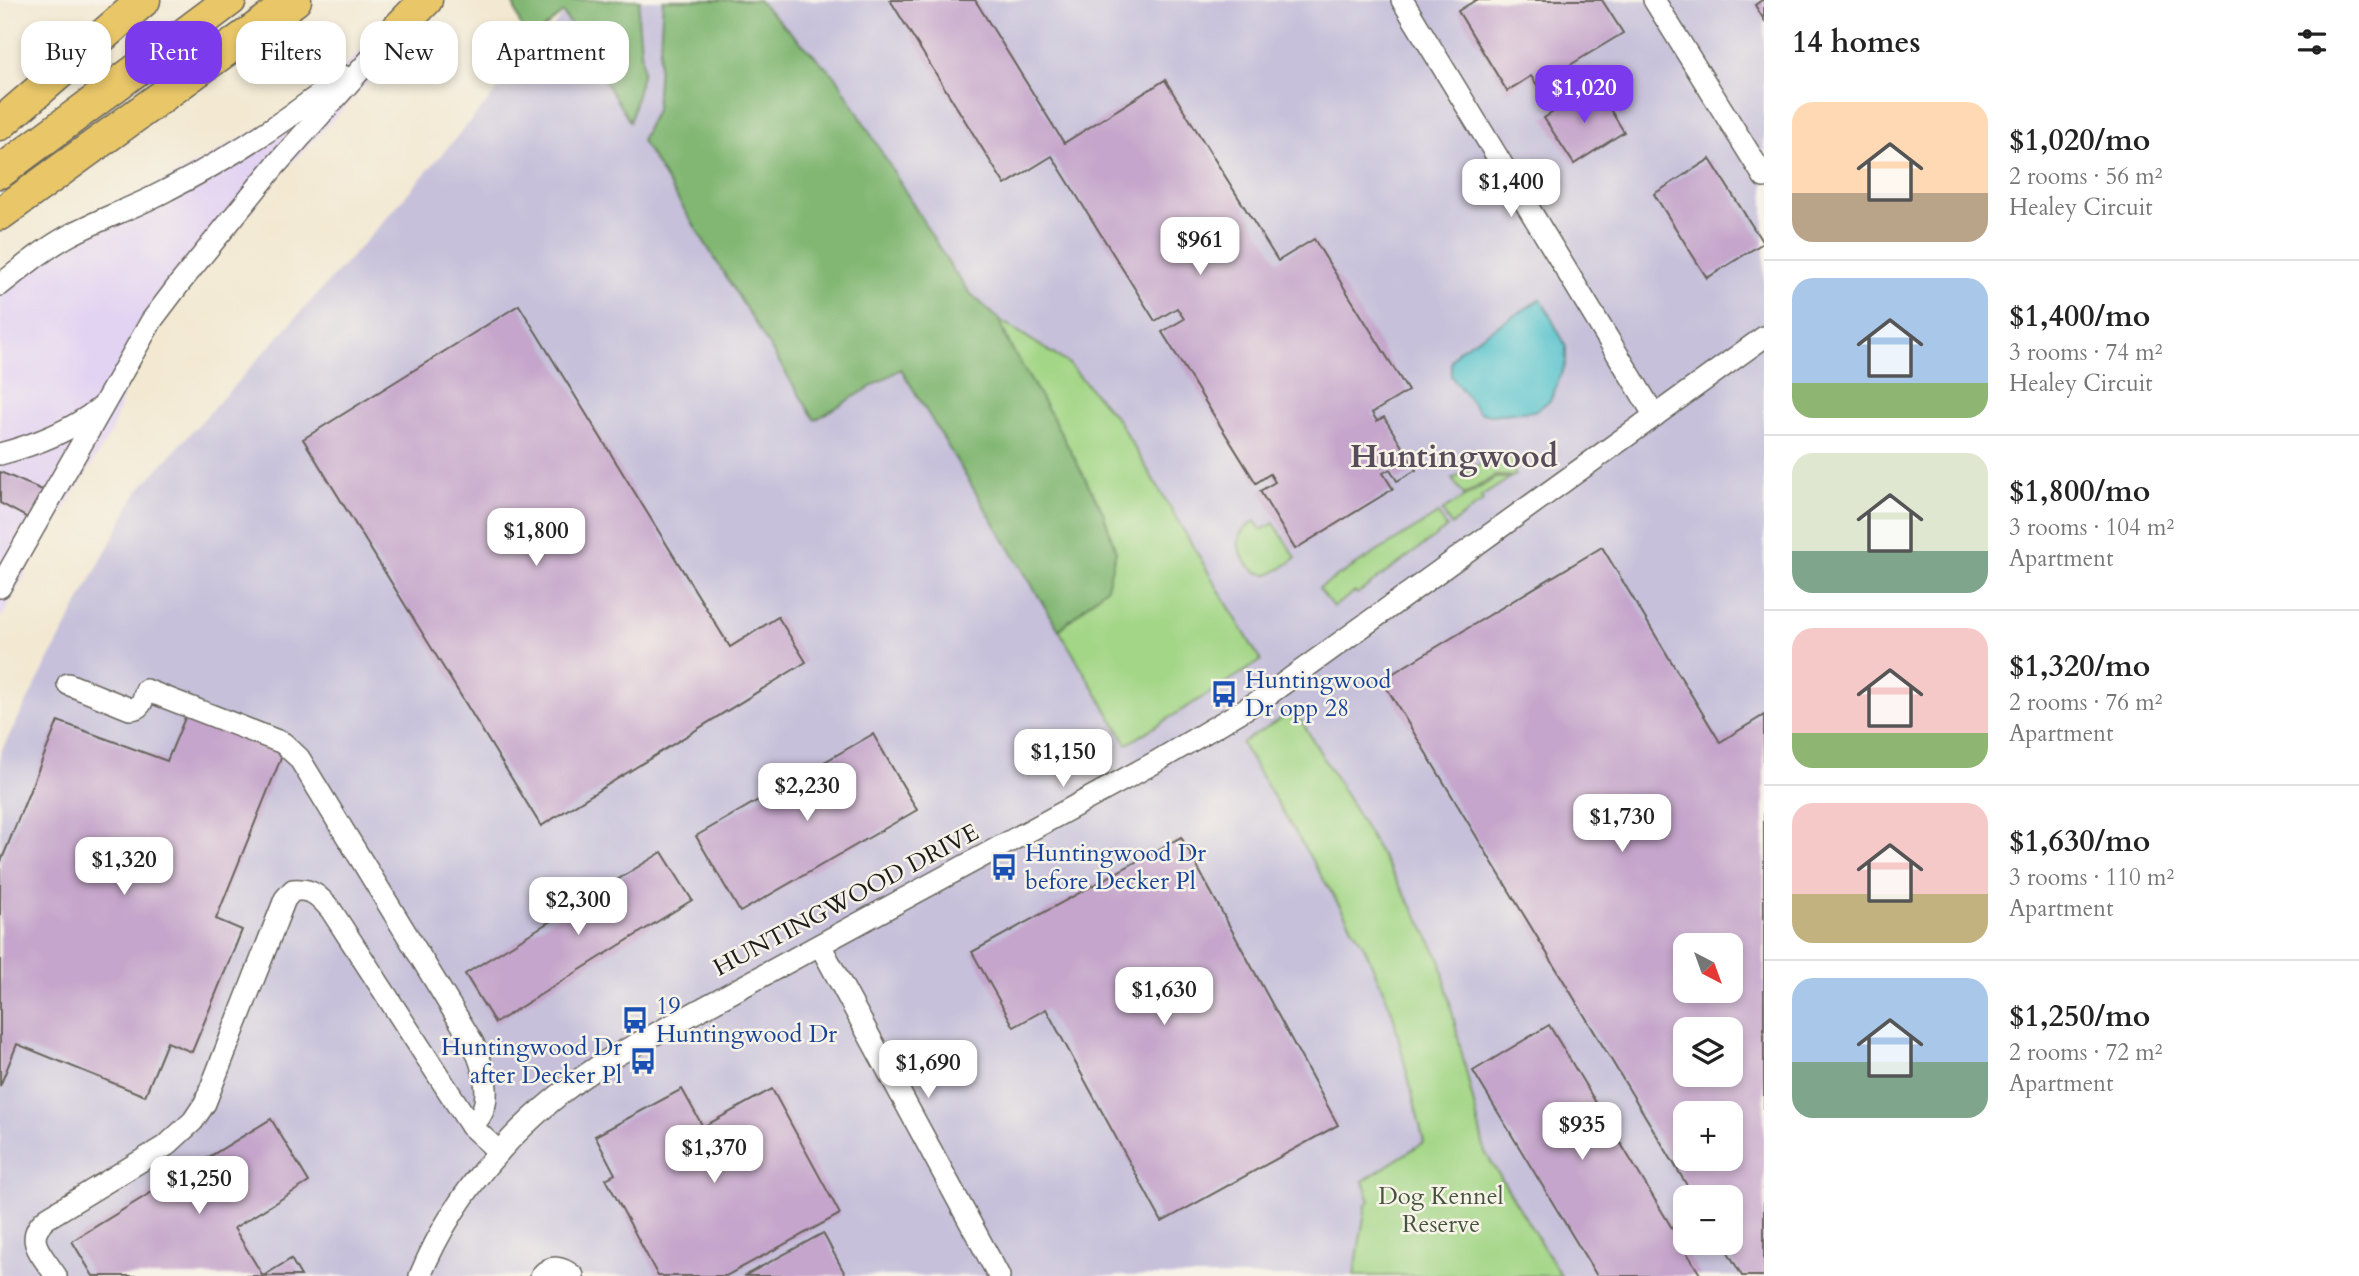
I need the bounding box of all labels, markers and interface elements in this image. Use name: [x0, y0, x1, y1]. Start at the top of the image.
chip: Buy: [21, 21, 111, 84]
chip: Rent: [125, 21, 222, 84]
chip: Filters: [236, 21, 346, 84]
chip: New: [360, 21, 458, 84]
chip: Apartment: [472, 21, 629, 84]
text: 14 homes: [1792, 22, 1921, 63]
icon: filters: [2293, 23, 2331, 61]
pin: $1,020: [1527, 66, 1641, 125]
text: $1,020: [1551, 72, 1617, 103]
text: $1,020/mo: [2009, 120, 2150, 161]
icon: home: [1848, 130, 1932, 214]
pin: $1,400: [1454, 160, 1568, 219]
text: 2 rooms · 56 m²: [2009, 161, 2162, 192]
text: $1,400: [1478, 166, 1544, 197]
text: Healey Circuit: [2009, 192, 2153, 223]
pin: $961: [1159, 218, 1241, 277]
text: $961: [1176, 224, 1224, 255]
text: $1,400/mo: [2009, 296, 2150, 337]
icon: home: [1848, 306, 1932, 390]
text: 3 rooms · 74 m²: [2009, 337, 2162, 368]
text: Healey Circuit: [2009, 368, 2153, 399]
district label: Huntingwood: [1350, 435, 1558, 479]
text: $1,800/mo: [2009, 471, 2150, 512]
icon: home: [1848, 481, 1932, 565]
pin: $1,800: [479, 508, 593, 568]
text: 3 rooms · 104 m²: [2009, 512, 2174, 543]
text: $1,800: [503, 515, 569, 546]
text: Apartment: [2009, 543, 2113, 574]
text: $1,320/mo: [2009, 646, 2150, 687]
icon: home: [1848, 656, 1932, 740]
place label: Huntingwood Dr opp 28: [1245, 664, 1391, 725]
bus stop icon: Huntingwood Dr opp 28: [1209, 679, 1239, 709]
text: 2 rooms · 76 m²: [2009, 687, 2162, 718]
text: Apartment: [2009, 718, 2113, 749]
pin: $1,150: [1006, 730, 1120, 789]
text: $1,150: [1030, 736, 1096, 767]
pin: $2,230: [750, 764, 864, 823]
text: $2,230: [774, 770, 840, 801]
pin: $1,730: [1565, 794, 1679, 854]
text: $1,730: [1589, 801, 1655, 832]
street label: HUNTINGWOOD DRIVE: [708, 816, 984, 984]
text: $1,630/mo: [2009, 821, 2150, 862]
icon: home: [1848, 831, 1932, 915]
place label: Huntingwood Dr before Decker Pl: [1025, 837, 1206, 898]
pin: $1,320: [67, 838, 181, 897]
text: $1,320: [91, 844, 157, 875]
bus stop icon: Huntingwood Dr before Decker Pl: [989, 852, 1019, 882]
text: 3 rooms · 110 m²: [2009, 862, 2174, 893]
pin: $2,300: [521, 878, 635, 937]
text: $2,300: [545, 884, 611, 915]
text: Apartment: [2009, 893, 2113, 924]
north arrow: [1673, 933, 1743, 1003]
map controls: [1673, 933, 1743, 1255]
pin: $1,630: [1107, 968, 1221, 1027]
text: $1,630: [1131, 974, 1197, 1005]
place label: 19 Huntingwood Dr: [656, 990, 837, 1051]
text: $1,250/mo: [2009, 996, 2150, 1037]
bus stop icon: 19 Huntingwood Dr: [620, 1005, 650, 1035]
icon: home: [1848, 1006, 1932, 1090]
button: layers: [1673, 1017, 1743, 1087]
place label: Huntingwood Dr after Decker Pl: [441, 1031, 622, 1092]
text: 2 rooms · 72 m²: [2009, 1037, 2162, 1068]
pin: $1,690: [871, 1040, 985, 1100]
bus stop icon: Huntingwood Dr after Decker Pl: [628, 1046, 658, 1076]
text: $1,690: [895, 1047, 961, 1078]
text: Apartment: [2009, 1068, 2113, 1099]
button: +: [1673, 1101, 1743, 1171]
pin: $935: [1541, 1102, 1623, 1162]
text: $935: [1558, 1109, 1606, 1140]
pin: $1,370: [657, 1126, 771, 1185]
text: $1,370: [681, 1132, 747, 1163]
pin: $1,250: [142, 1156, 256, 1216]
text: $1,250: [166, 1163, 232, 1194]
park label: Dog Kennel Reserve: [1378, 1180, 1504, 1241]
button: −: [1673, 1185, 1743, 1255]

